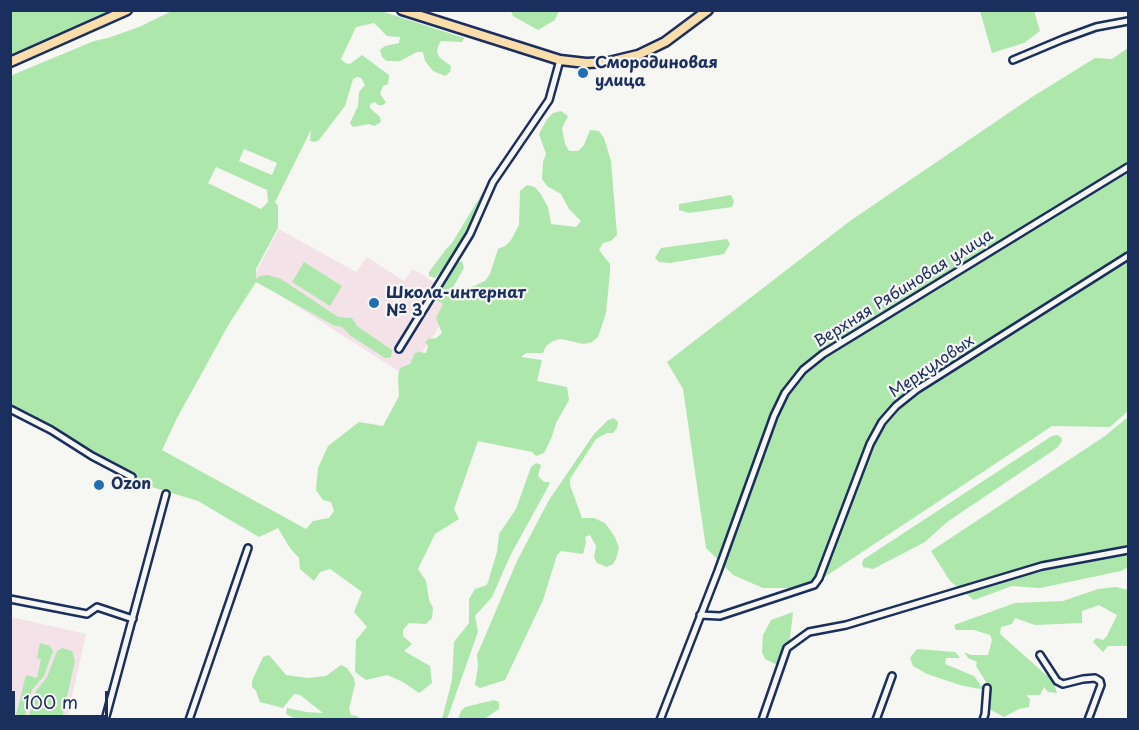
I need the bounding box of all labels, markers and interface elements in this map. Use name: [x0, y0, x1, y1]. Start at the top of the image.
place label: Смородиновая улица: [595, 54, 718, 92]
marker: Смородиновая улица: [576, 66, 590, 80]
street label: Верхняя Рябиновая улица: [811, 226, 997, 352]
place label: Школа-интернат № 3: [386, 284, 526, 322]
marker: Школа-интернат № 3: [367, 296, 381, 310]
street label: Меркуловых: [886, 332, 978, 402]
place label: Ozon: [111, 475, 151, 495]
marker: Ozon: [92, 478, 106, 492]
scale bar: [15, 679, 111, 717]
text: 100 m: [23, 688, 78, 715]

